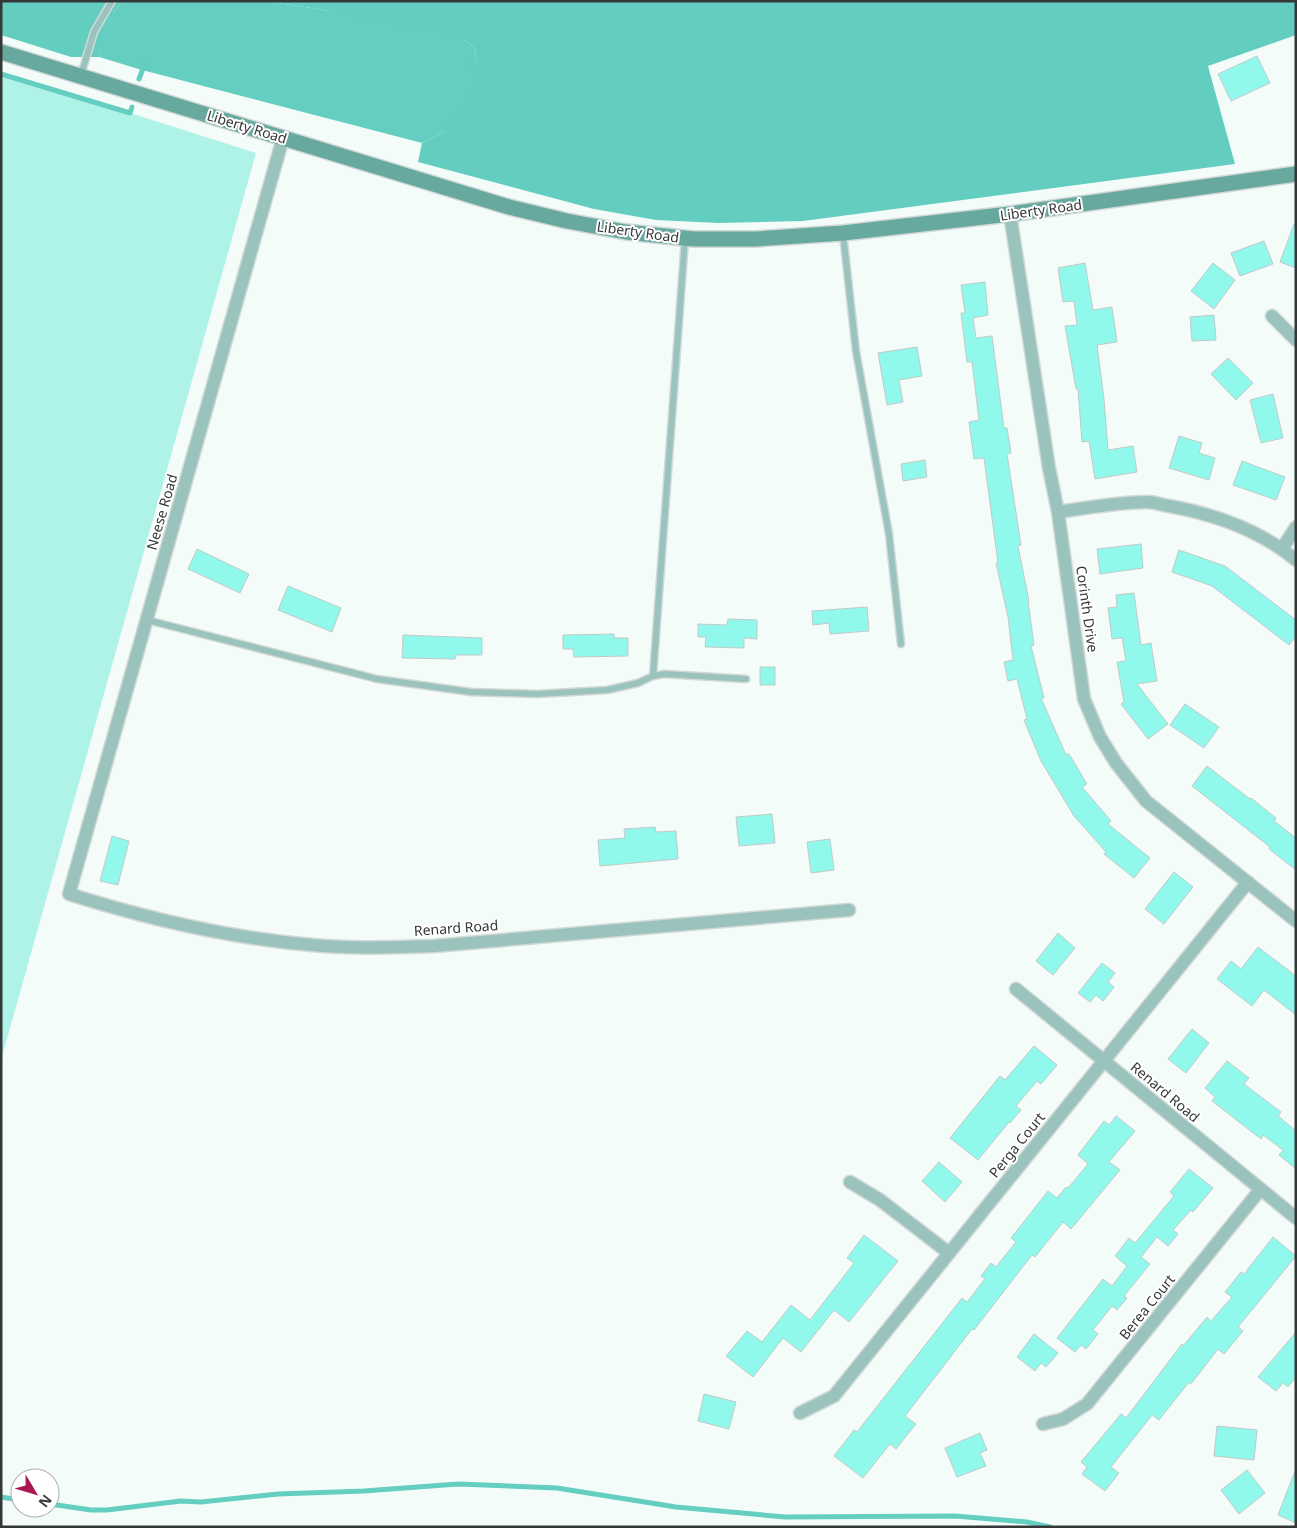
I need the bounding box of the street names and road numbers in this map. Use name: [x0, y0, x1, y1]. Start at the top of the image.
street label: Liberty Road: [205, 105, 289, 148]
street label: Liberty Road: [999, 194, 1083, 225]
street label: Liberty Road: [596, 216, 680, 247]
street label: Neese Road: [142, 472, 181, 552]
street label: Corinth Drive: [1072, 564, 1103, 654]
street label: Renard Road: [413, 915, 499, 940]
street label: Renard Road: [1127, 1057, 1204, 1126]
street label: Perga Court: [984, 1108, 1049, 1181]
street label: Berea Court: [1114, 1270, 1179, 1343]

